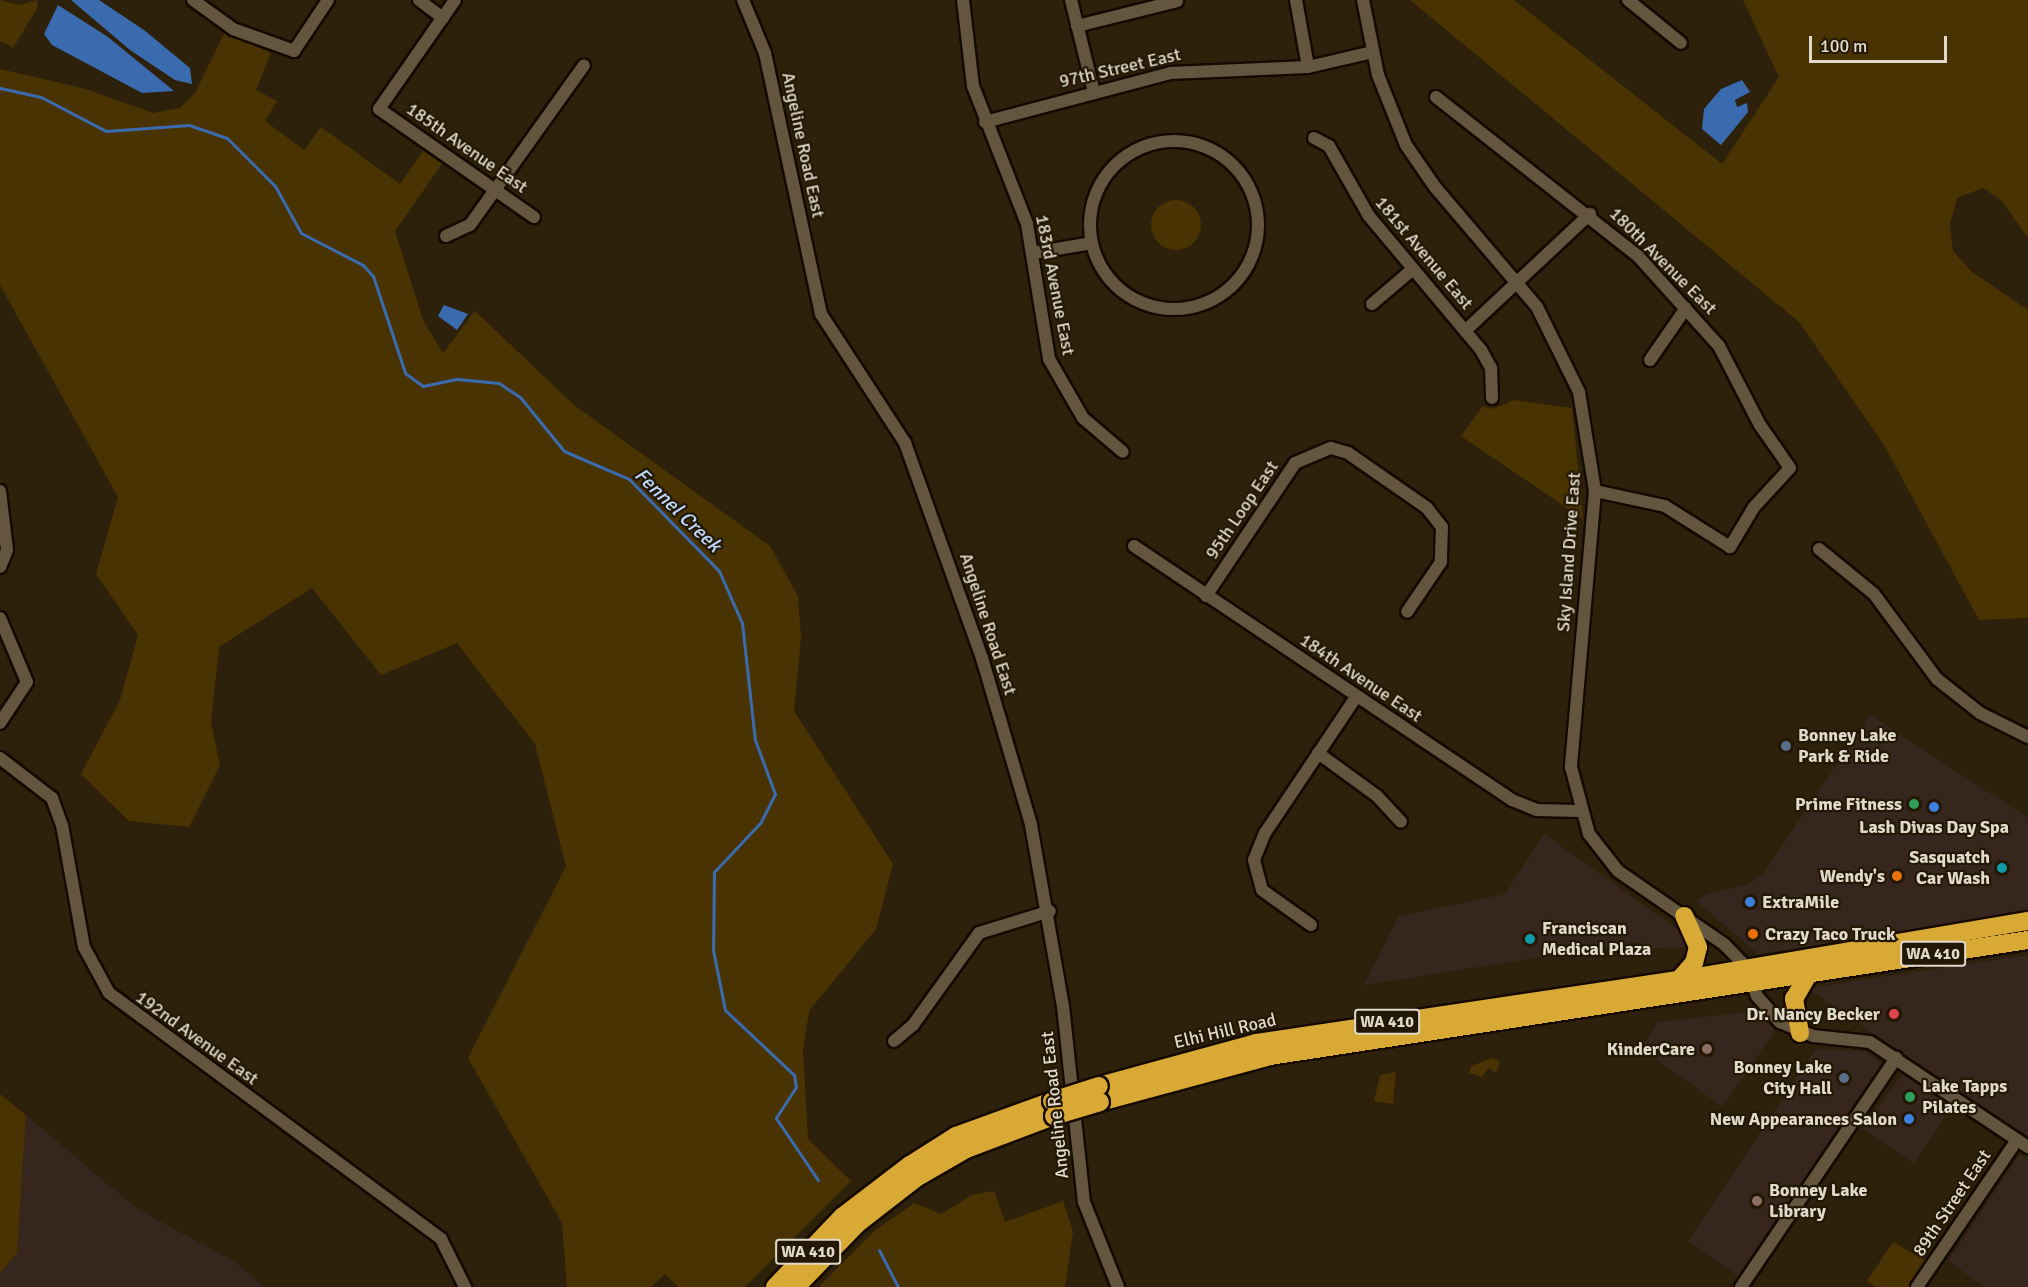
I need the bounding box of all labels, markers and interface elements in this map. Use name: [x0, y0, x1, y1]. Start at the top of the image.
scale bar: [1812, 24, 1950, 62]
text: 100 m: [1820, 35, 1867, 57]
street label: 97th Street East: [1057, 44, 1183, 92]
street label: Angeline Road East: [777, 70, 829, 220]
street label: 185th Avenue East: [402, 98, 532, 198]
street label: 181st Avenue East: [1370, 192, 1478, 314]
street label: 180th Avenue East: [1605, 203, 1721, 319]
street label: 183rd Avenue East: [1031, 213, 1079, 357]
street label: 95th Loop East: [1201, 457, 1283, 563]
water label: Fennel Creek: [630, 463, 726, 557]
street label: Sky Island Drive East: [1553, 471, 1585, 633]
street label: Angeline Road East: [955, 550, 1021, 698]
street label: 184th Avenue East: [1296, 629, 1426, 727]
place label: Bonney Lake Park & Ride: [1798, 725, 1897, 768]
marker: Bonney Lake Park & Ride: [1779, 739, 1793, 753]
place label: Prime Fitness: [1795, 793, 1902, 815]
marker: Prime Fitness: [1907, 797, 1921, 811]
marker: Lash Divas Day Spa: [1927, 800, 1941, 814]
place label: Lash Divas Day Spa: [1859, 816, 2009, 838]
place label: Sasquatch Car Wash: [1909, 847, 1990, 890]
marker: Sasquatch Car Wash: [1995, 861, 2009, 875]
place label: Wendy's: [1820, 865, 1885, 887]
marker: Wendy's: [1890, 869, 1904, 883]
place label: ExtraMile: [1762, 891, 1839, 913]
marker: ExtraMile: [1743, 895, 1757, 909]
place label: Franciscan Medical Plaza: [1542, 918, 1651, 960]
place label: Crazy Taco Truck: [1765, 923, 1895, 945]
marker: Crazy Taco Truck: [1746, 927, 1760, 941]
marker: Franciscan Medical Plaza: [1523, 932, 1537, 946]
road number: WA 410: [1900, 941, 1966, 967]
street label: 192nd Avenue East: [132, 986, 262, 1090]
place label: Dr. Nancy Becker: [1746, 1003, 1880, 1025]
marker: Dr. Nancy Becker: [1885, 1005, 1903, 1023]
street label: Elhi Hill Road: [1172, 1009, 1278, 1053]
road number: WA 410: [1354, 1009, 1420, 1035]
street label: Angeline Road East: [1037, 1030, 1073, 1180]
place label: KinderCare: [1607, 1038, 1695, 1060]
marker: KinderCare: [1700, 1042, 1714, 1056]
place label: Bonney Lake City Hall: [1733, 1057, 1832, 1100]
marker: Bonney Lake City Hall: [1837, 1071, 1851, 1085]
place label: Lake Tapps Pilates: [1922, 1076, 2007, 1118]
marker: Lake Tapps Pilates: [1903, 1090, 1917, 1104]
place label: New Appearances Salon: [1710, 1108, 1897, 1130]
marker: New Appearances Salon: [1902, 1112, 1916, 1126]
street label: 89th Street East: [1908, 1146, 1996, 1260]
place label: Bonney Lake Library: [1769, 1180, 1868, 1222]
marker: Bonney Lake Library: [1750, 1194, 1764, 1208]
road number: WA 410: [775, 1239, 841, 1265]

